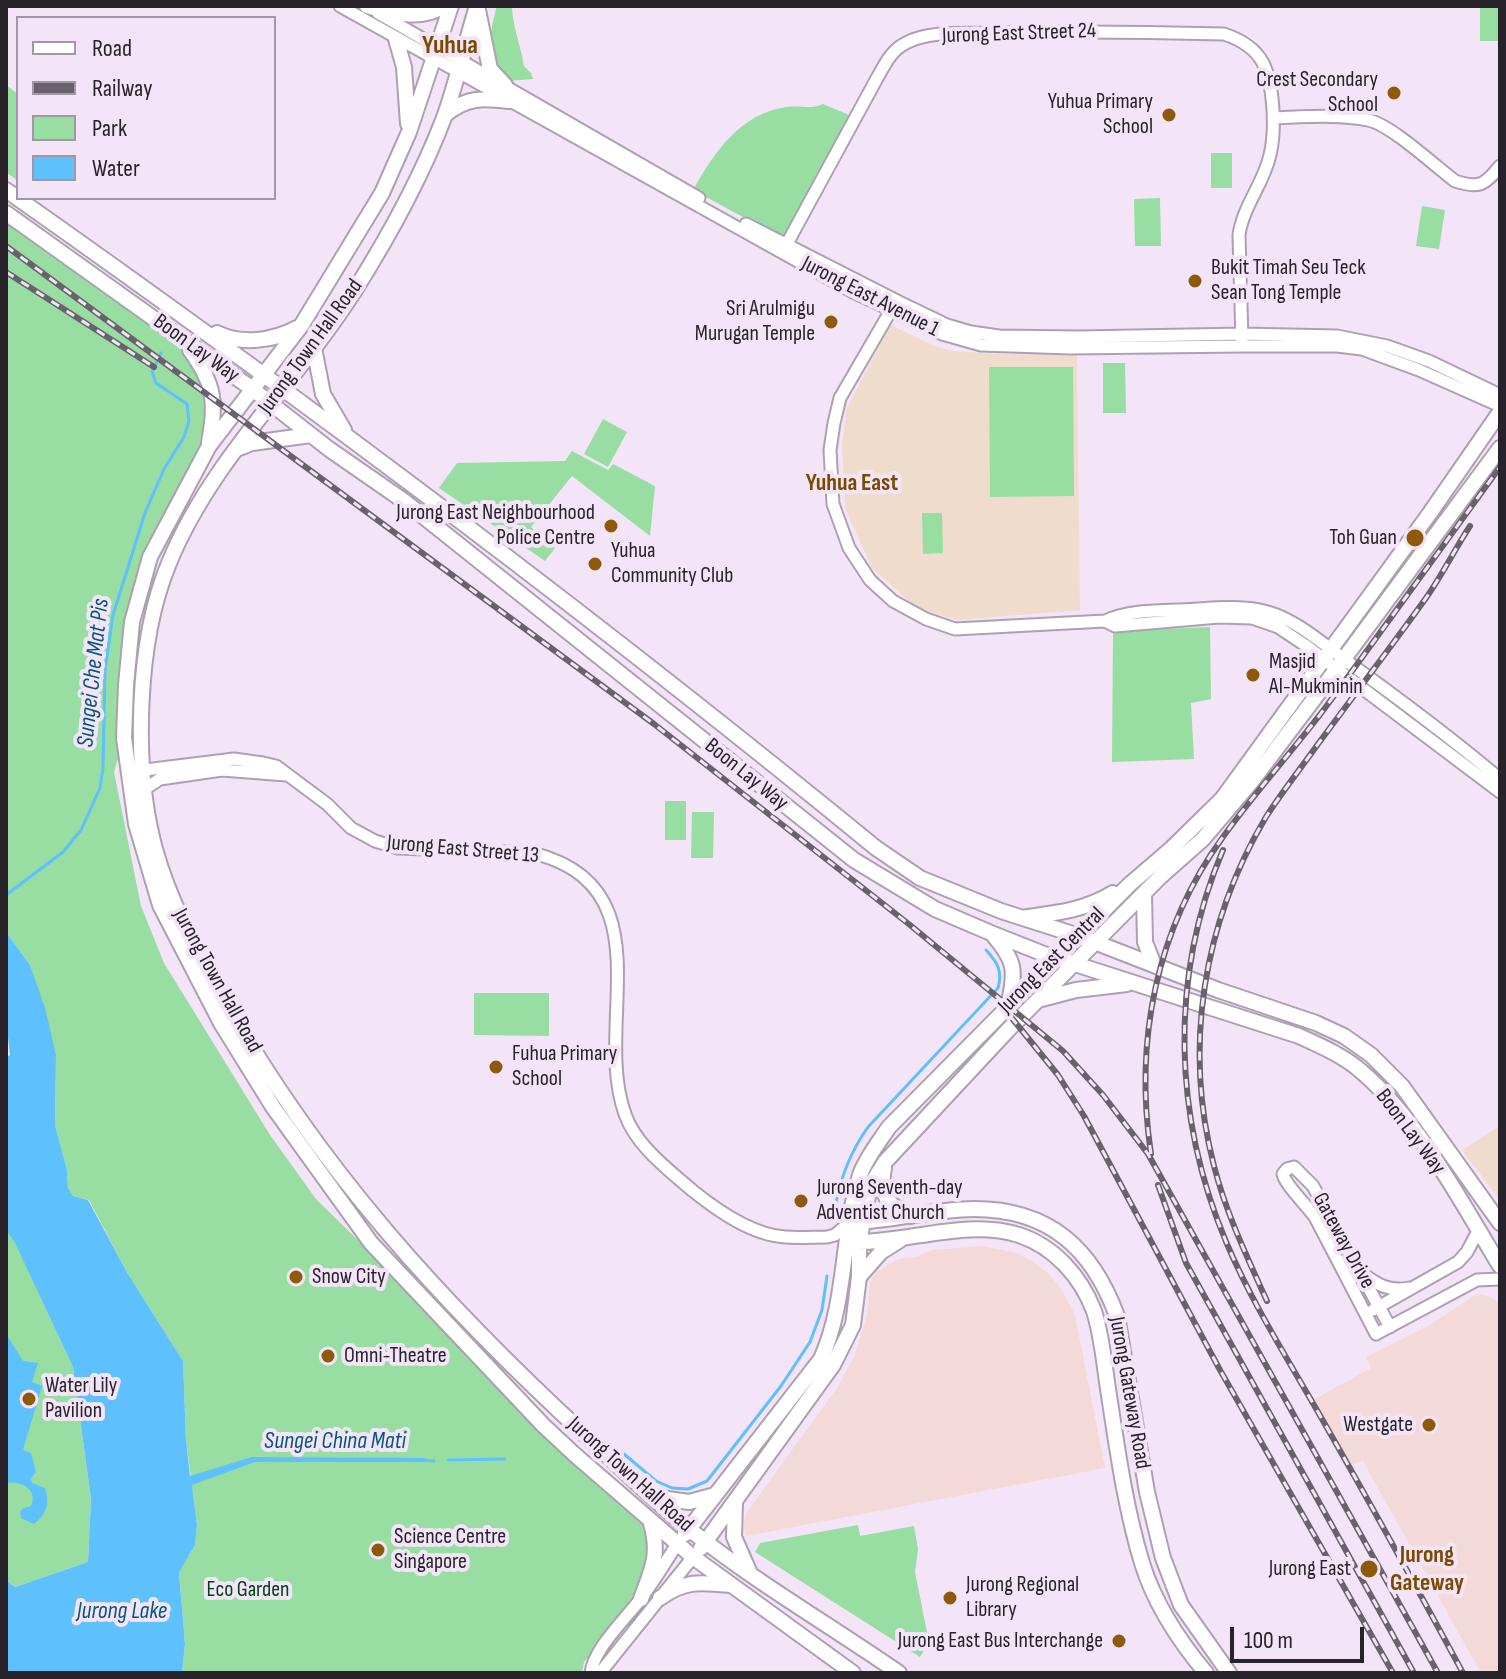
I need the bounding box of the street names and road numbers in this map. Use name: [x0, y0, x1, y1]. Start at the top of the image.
street label: Jurong East Street 24: [942, 18, 1096, 50]
street label: Jurong East Avenue 1: [797, 251, 943, 343]
street label: Jurong Town Hall Road: [253, 274, 369, 420]
street label: Boon Lay Way: [148, 309, 244, 389]
street label: Boon Lay Way: [699, 733, 793, 817]
street label: Jurong East Street 13: [386, 830, 540, 870]
street label: Jurong East Central: [993, 902, 1111, 1020]
street label: Jurong Town Hall Road: [167, 905, 267, 1057]
street label: Boon Lay Way: [1369, 1084, 1451, 1180]
street label: Gateway Drive: [1306, 1188, 1380, 1294]
street label: Jurong Gateway Road: [1103, 1315, 1155, 1471]
street label: Jurong Town Hall Road: [562, 1412, 698, 1538]

